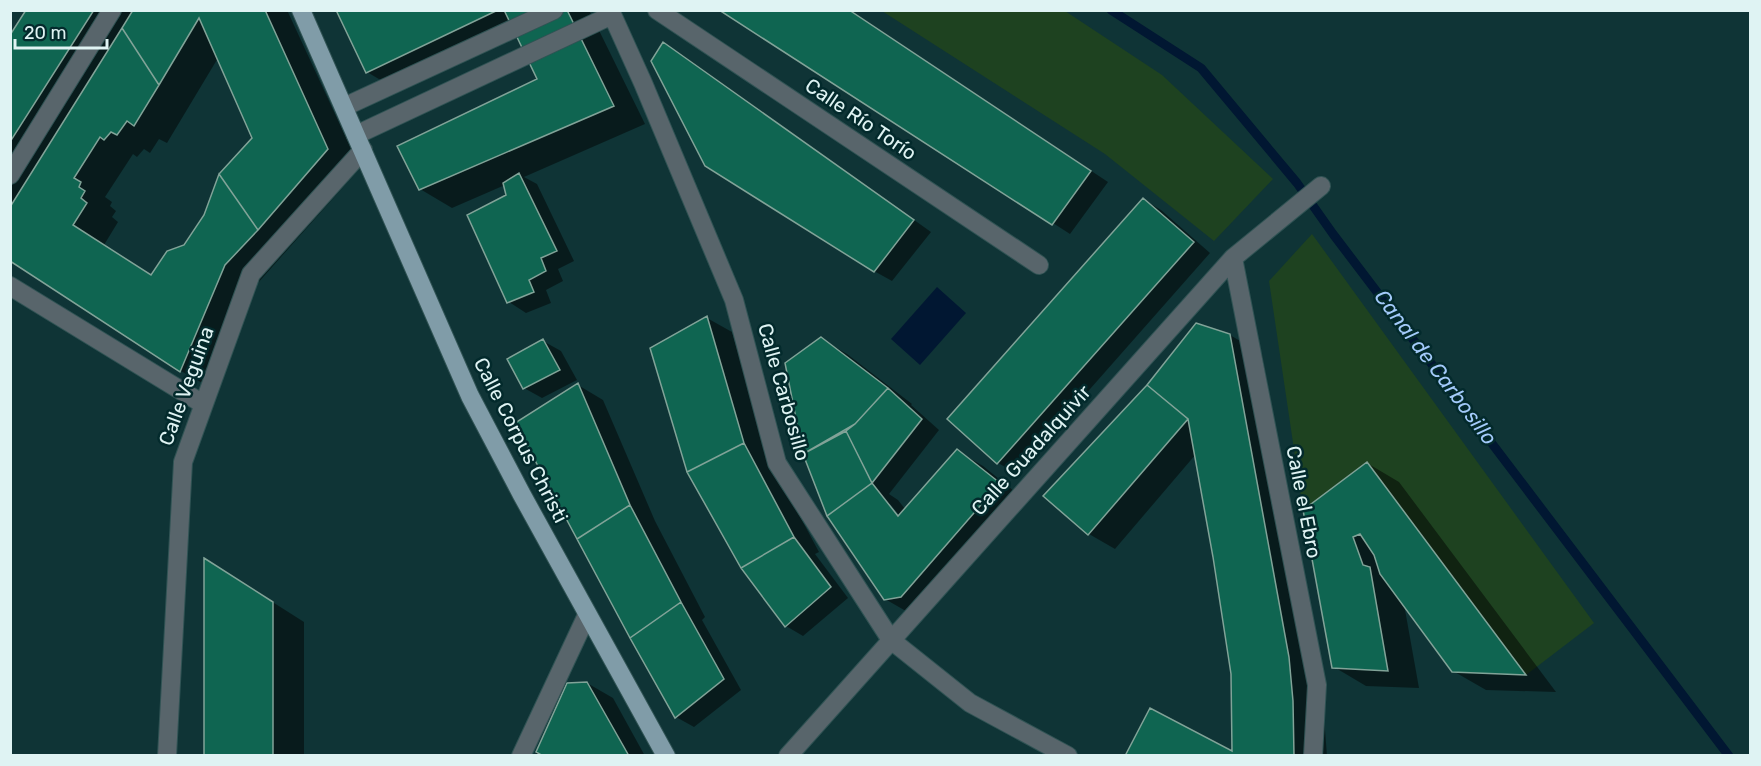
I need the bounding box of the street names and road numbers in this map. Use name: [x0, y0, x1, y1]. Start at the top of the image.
street label: Calle Río Torío: [801, 73, 921, 165]
street label: Calle Carbosillo: [753, 321, 815, 463]
street label: Calle Veguina: [153, 323, 219, 449]
street label: Calle Corpus Christi: [469, 353, 573, 527]
street label: Calle Guadalquivir: [966, 380, 1096, 520]
street label: Calle el Ebro: [1281, 444, 1327, 560]

